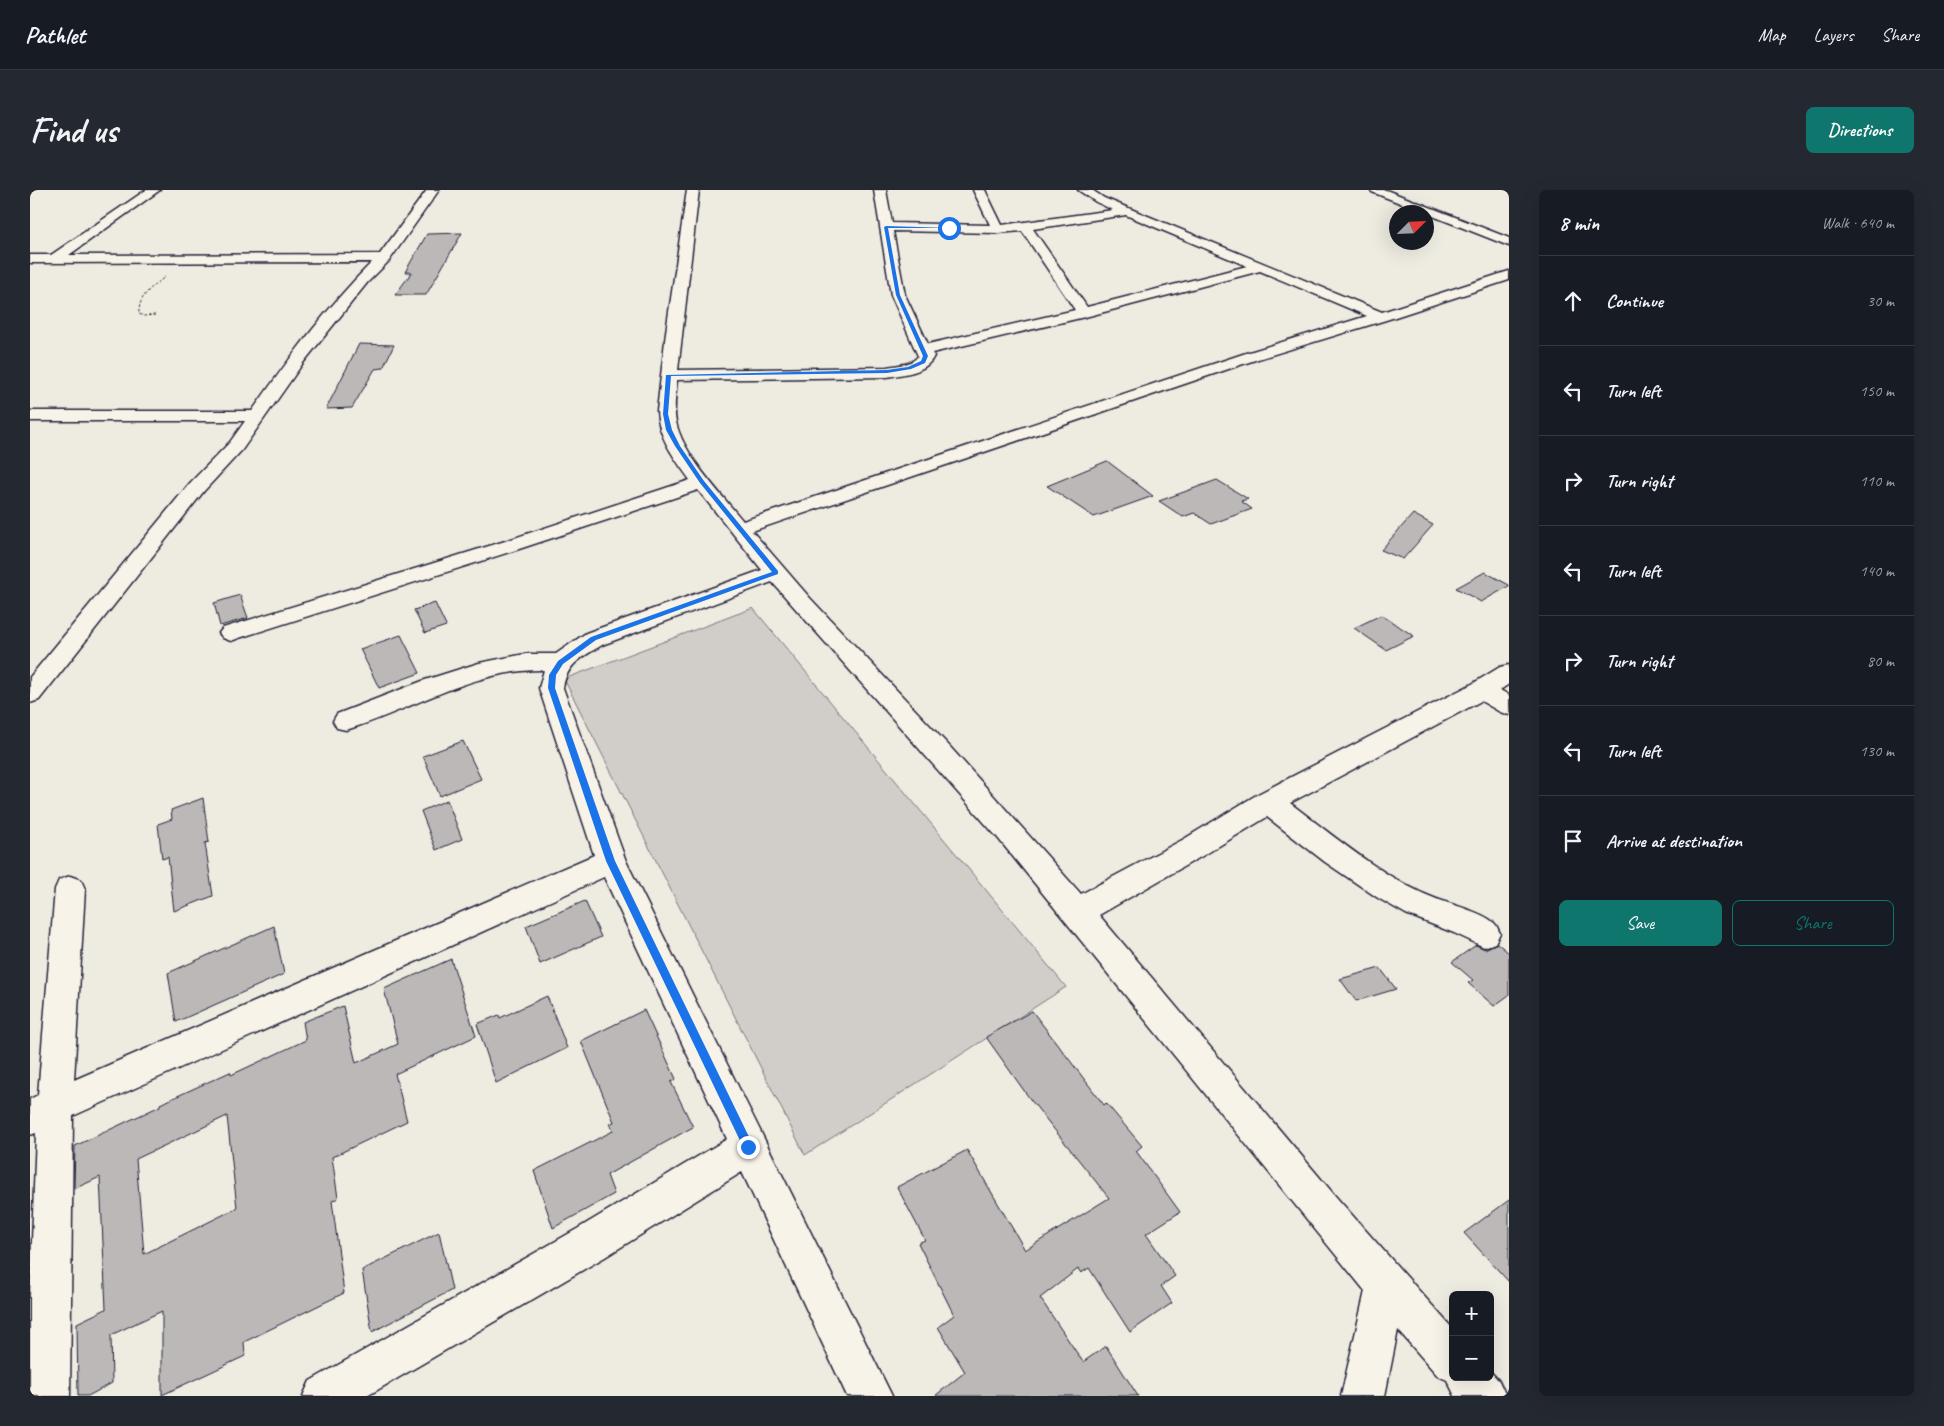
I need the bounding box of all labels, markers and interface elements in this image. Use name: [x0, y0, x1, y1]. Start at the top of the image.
text: Pathlet: [25, 20, 85, 50]
text: Map: [1758, 24, 1786, 46]
text: Layers: [1814, 24, 1853, 46]
text: Share: [1881, 24, 1919, 46]
button: Directions: [1806, 107, 1914, 153]
text: Find us: [30, 108, 117, 153]
north arrow: [1389, 205, 1434, 250]
text: 8 min: [1559, 210, 1599, 236]
text: Walk · 640 m: [1822, 213, 1894, 233]
route start: [938, 217, 961, 240]
icon: ahead: [1559, 287, 1587, 315]
text: Continue: [1606, 289, 1663, 313]
text: 30 m: [1867, 291, 1894, 311]
icon: left: [1559, 377, 1587, 405]
text: Turn left: [1606, 379, 1661, 403]
text: 150 m: [1860, 381, 1894, 401]
icon: right: [1559, 467, 1587, 495]
text: Turn right: [1606, 469, 1673, 493]
text: 110 m: [1860, 471, 1894, 491]
icon: left: [1559, 557, 1587, 585]
text: Turn left: [1606, 559, 1661, 583]
text: 140 m: [1860, 561, 1894, 581]
icon: right: [1559, 647, 1587, 675]
text: Turn right: [1606, 649, 1673, 673]
text: 80 m: [1867, 651, 1894, 671]
icon: left: [1559, 737, 1587, 765]
text: Turn left: [1606, 739, 1661, 763]
text: 130 m: [1860, 741, 1894, 761]
icon: arrive: [1559, 827, 1587, 855]
text: Arrive at destination: [1606, 829, 1742, 853]
button: Save: [1559, 900, 1722, 946]
button: Share: [1732, 900, 1894, 946]
route end: [737, 1136, 760, 1159]
map controls: [1449, 1291, 1494, 1381]
button: +: [1449, 1291, 1494, 1336]
button: −: [1449, 1336, 1494, 1381]

